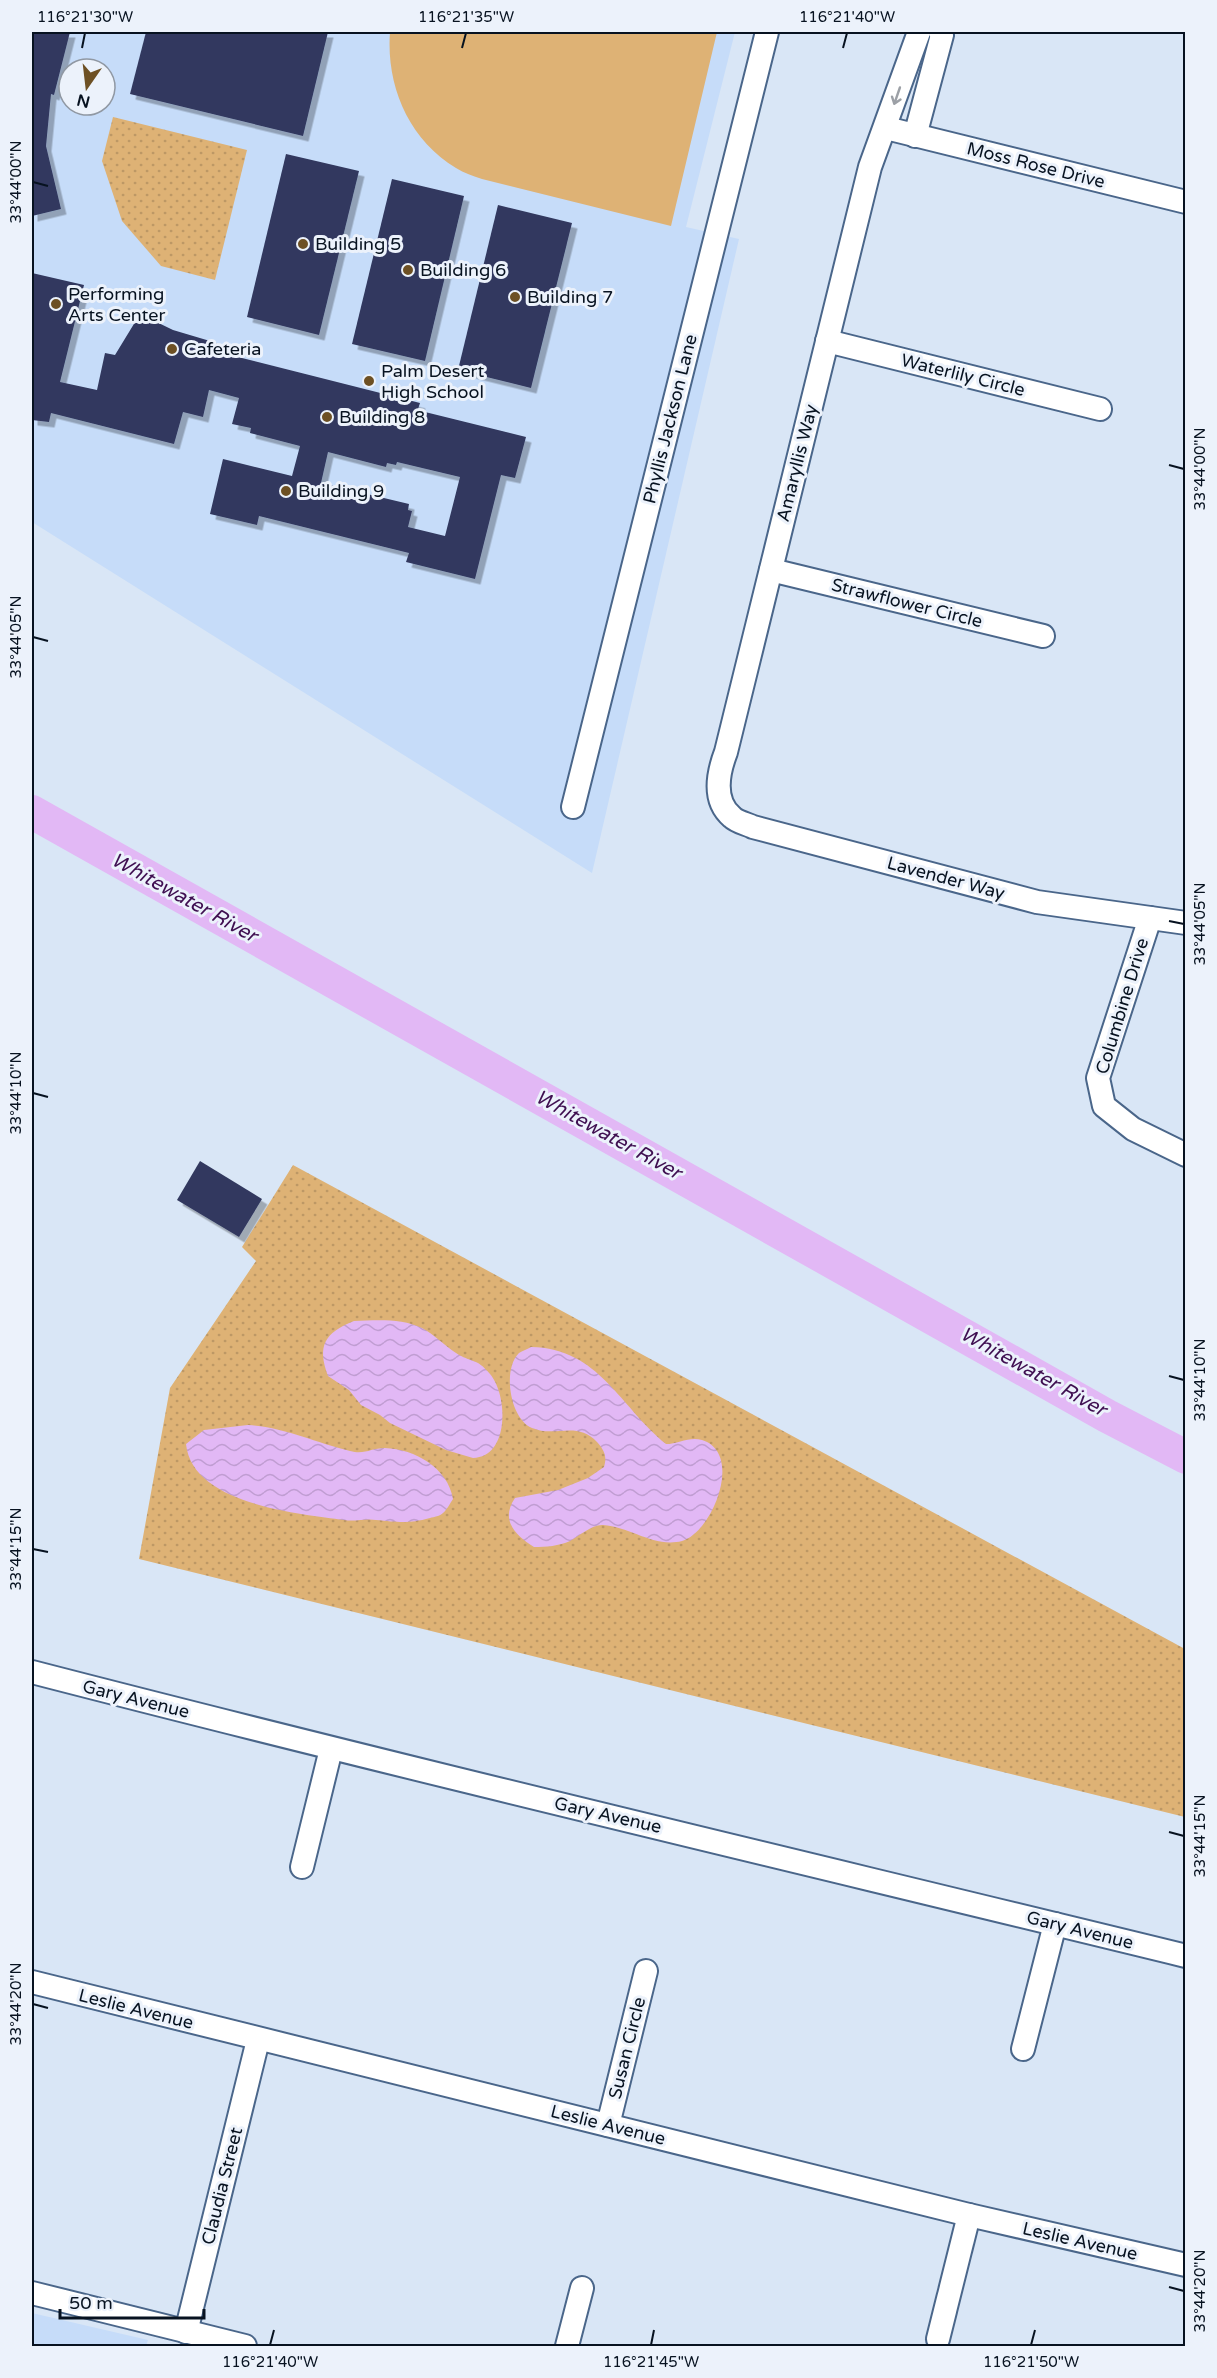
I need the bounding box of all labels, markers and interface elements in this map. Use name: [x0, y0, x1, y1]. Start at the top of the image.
text: 116°21'30"W: [37, 8, 133, 26]
text: 116°21'35"W: [418, 8, 514, 26]
text: 116°21'40"W: [799, 8, 895, 26]
north arrow: [57, 57, 117, 117]
one-way arrow: [891, 86, 902, 105]
text: N: [75, 89, 92, 112]
street label: Moss Rose Drive: [965, 137, 1107, 193]
text: 33°44'00"N: [7, 140, 25, 224]
place label: Building 5: [315, 233, 401, 255]
marker: Building 5: [296, 237, 310, 251]
place label: Building 6: [420, 259, 506, 281]
marker: Building 6: [401, 263, 415, 277]
place label: Performing Arts Center: [68, 283, 166, 326]
place label: Building 7: [527, 286, 613, 308]
marker: Building 7: [508, 290, 522, 304]
marker: Performing Arts Center: [49, 297, 63, 311]
street label: Phyllis Jackson Lane: [638, 332, 702, 506]
place label: Cafeteria: [184, 338, 261, 360]
marker: Cafeteria: [165, 342, 179, 356]
street label: Waterlily Circle: [899, 349, 1027, 401]
place label: Palm Desert High School: [381, 360, 485, 403]
marker: Palm Desert High School: [362, 374, 376, 388]
street label: Amaryllis Way: [772, 402, 822, 524]
place label: Building 8: [339, 406, 425, 428]
marker: Building 8: [320, 410, 334, 424]
text: 33°44'00"N: [1191, 427, 1209, 511]
place label: Building 9: [298, 480, 384, 502]
marker: Building 9: [279, 484, 293, 498]
street label: Strawflower Circle: [829, 574, 985, 632]
text: 33°44'05"N: [7, 595, 25, 679]
water label: Whitewater River: [107, 848, 263, 949]
street label: Lavender Way: [885, 852, 1008, 904]
text: 33°44'05"N: [1191, 882, 1209, 966]
street label: Columbine Drive: [1091, 935, 1153, 1077]
text: 33°44'10"N: [7, 1051, 25, 1135]
water label: Whitewater River: [531, 1085, 687, 1186]
water label: Whitewater River: [956, 1322, 1112, 1423]
text: 33°44'10"N: [1191, 1338, 1209, 1422]
text: 33°44'15"N: [7, 1507, 25, 1591]
street label: Gary Avenue: [80, 1675, 192, 1723]
street label: Gary Avenue: [552, 1792, 664, 1838]
text: 33°44'15"N: [1191, 1794, 1209, 1878]
street label: Gary Avenue: [1024, 1906, 1136, 1954]
text: 33°44'20"N: [7, 1962, 25, 2046]
street label: Leslie Avenue: [76, 1984, 196, 2034]
street label: Susan Circle: [604, 1995, 650, 2101]
street label: Leslie Avenue: [548, 2100, 668, 2150]
street label: Claudia Street: [197, 2125, 247, 2247]
street label: Leslie Avenue: [1020, 2217, 1140, 2265]
text: 33°44'20"N: [1191, 2249, 1209, 2333]
scale bar: [60, 2282, 204, 2320]
text: 50 m: [69, 2292, 113, 2314]
text: 116°21'40"W: [222, 2353, 318, 2371]
text: 116°21'45"W: [603, 2353, 699, 2371]
text: 116°21'50"W: [983, 2353, 1079, 2371]

